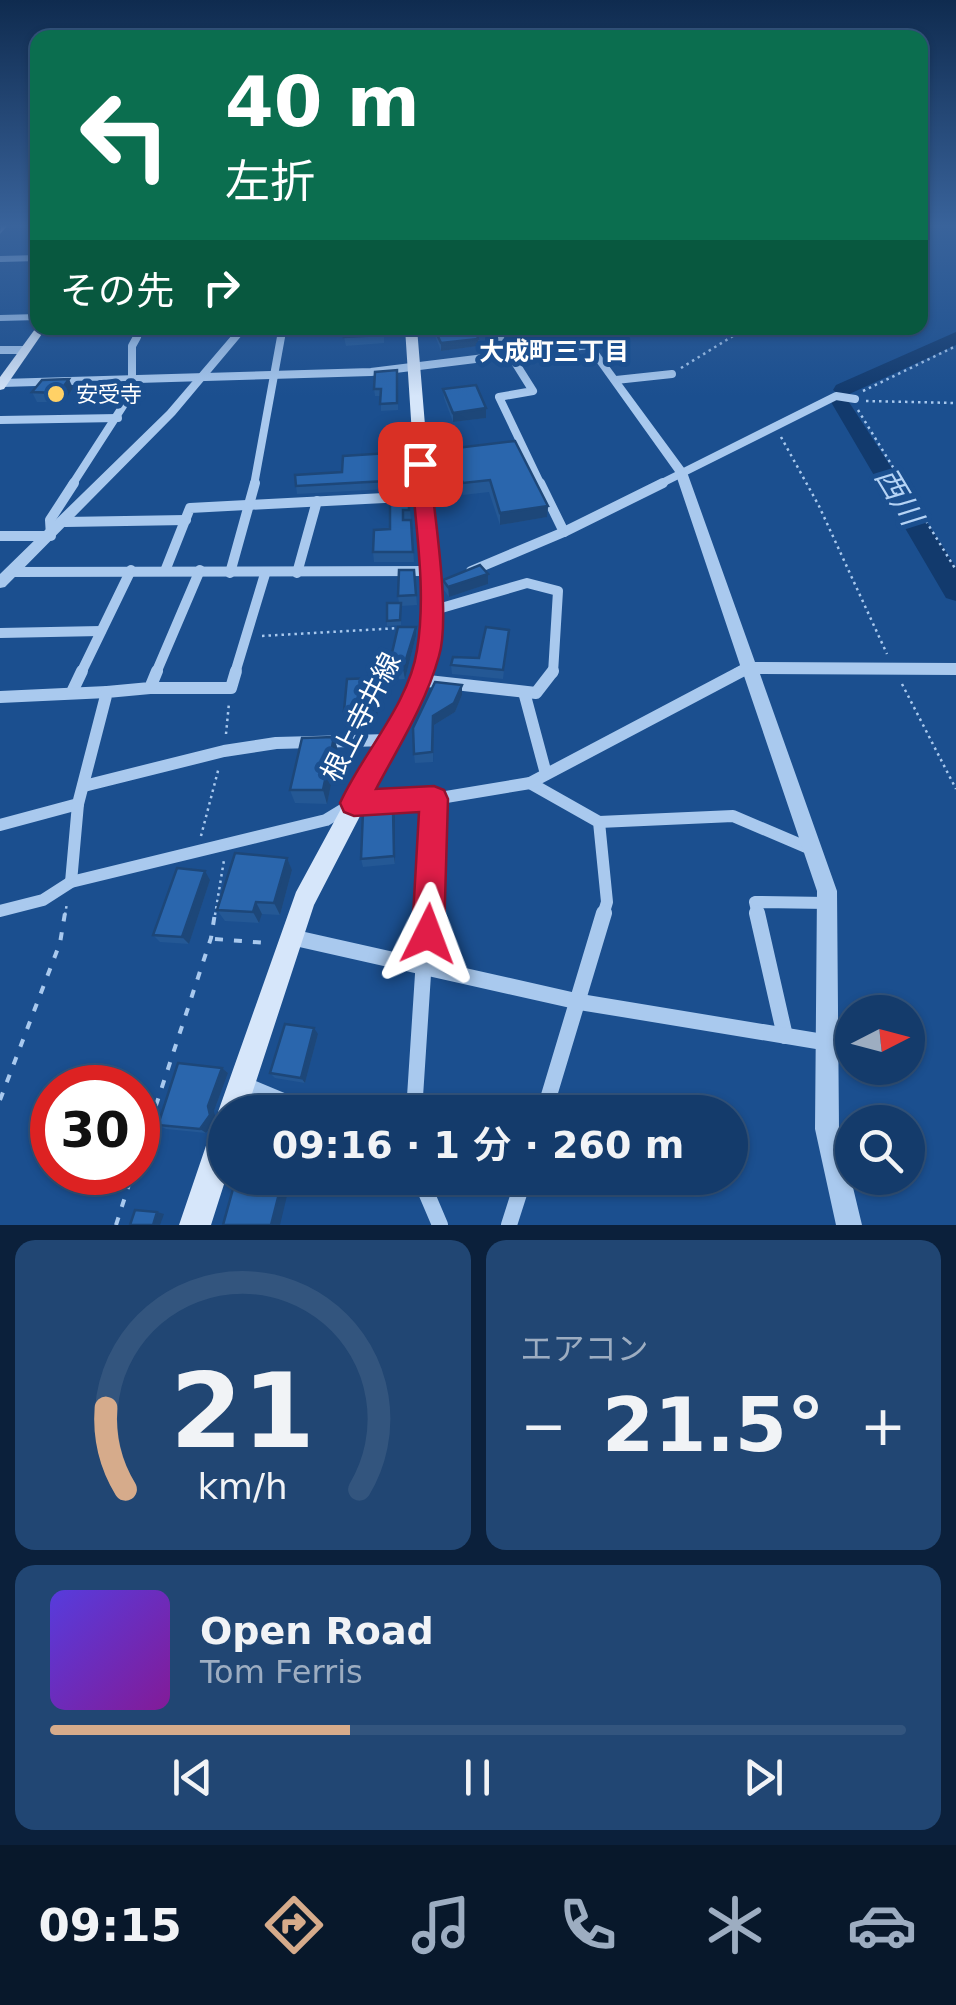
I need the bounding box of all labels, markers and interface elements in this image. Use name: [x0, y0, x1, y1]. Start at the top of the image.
text: 40 m: [225, 61, 420, 143]
icon: left: [60, 70, 190, 200]
text: 左折: [225, 155, 315, 208]
icon: right: [194, 260, 249, 315]
text: その先: [60, 269, 174, 313]
district label: 大成町三丁目: [479, 337, 629, 366]
place label: 安受寺: [76, 382, 142, 407]
marker: 安受寺: [45, 383, 67, 405]
pin: [378, 422, 463, 507]
icon: arrive: [393, 437, 448, 492]
water label: 西川: [869, 461, 931, 533]
street label: 根上寺井線: [315, 647, 407, 787]
position arrow: [376, 882, 480, 986]
north arrow: [835, 995, 925, 1085]
map controls: [835, 995, 925, 1195]
speed limit sign: 30: [30, 1065, 160, 1195]
button: search: [835, 1105, 925, 1195]
text: 09:16 · 1 分 · 260 m: [272, 1123, 684, 1167]
text: エアコン: [521, 1330, 649, 1368]
text: 21: [170, 1350, 315, 1472]
text: 21.5°: [602, 1381, 825, 1469]
text: −: [521, 1394, 567, 1458]
text: +: [860, 1394, 906, 1458]
text: km/h: [198, 1466, 288, 1507]
text: Open Road: [200, 1609, 434, 1653]
text: Tom Ferris: [200, 1653, 363, 1691]
icon: previous: [165, 1750, 220, 1805]
icon: pause: [450, 1750, 505, 1805]
icon: next: [736, 1750, 791, 1805]
icon: directions: [259, 1890, 329, 1960]
icon: music: [406, 1890, 476, 1960]
icon: phone: [553, 1890, 623, 1960]
icon: climate: [700, 1890, 770, 1960]
icon: car: [847, 1890, 917, 1960]
text: 09:15: [39, 1899, 182, 1952]

